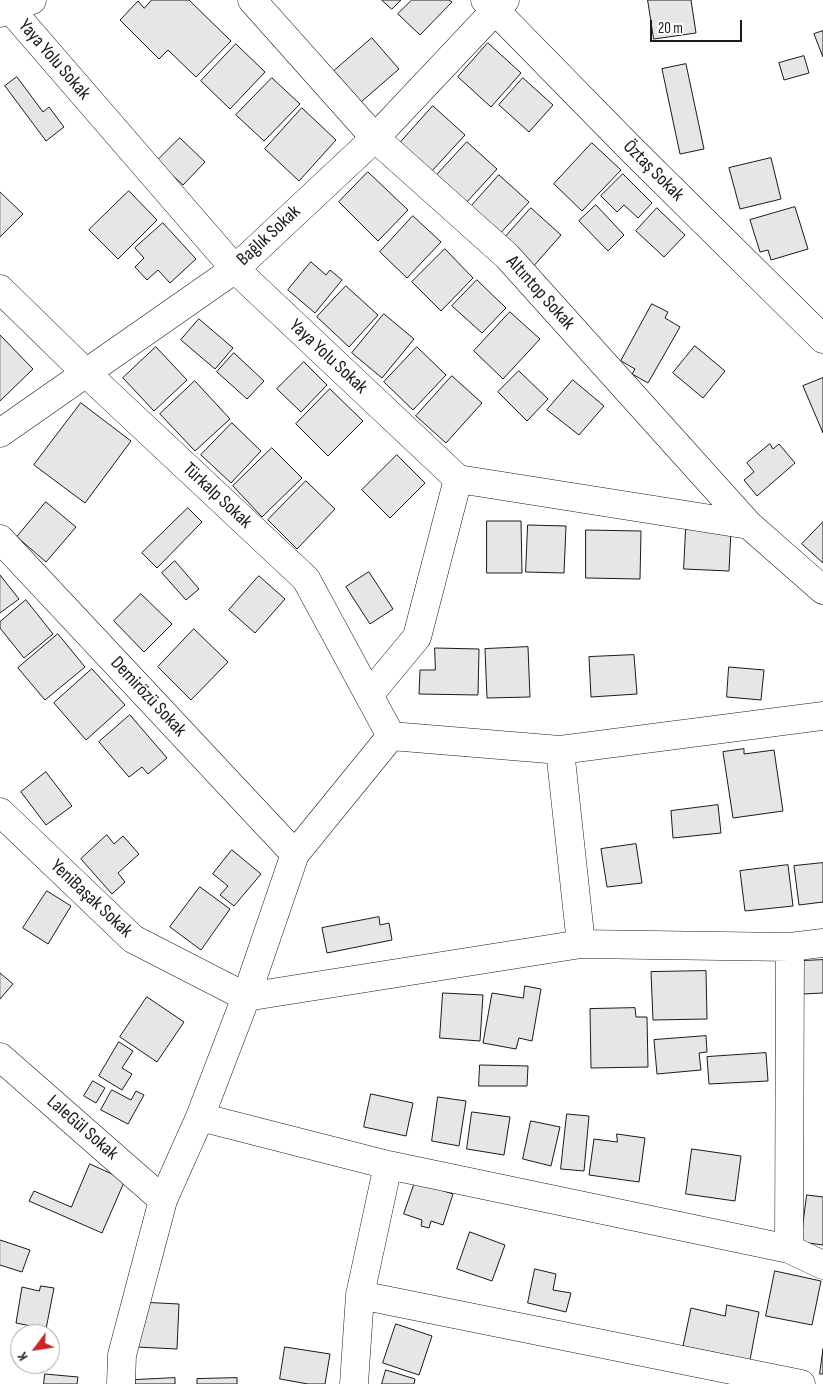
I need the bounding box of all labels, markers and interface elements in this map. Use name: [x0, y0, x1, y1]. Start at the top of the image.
scale bar: [653, 10, 746, 42]
street label: Yaya Yolu Sokak: [13, 15, 95, 105]
text: 20 m: [658, 19, 683, 38]
street label: Öztaş Sokak: [618, 136, 688, 206]
street label: Bağlık Sokak: [232, 201, 306, 271]
street label: Altıntop Sokak: [501, 251, 579, 335]
street label: Yaya Yolu Sokak: [284, 315, 372, 399]
street label: Türkalp Sokak: [178, 458, 256, 534]
street label: Demirözü Sokak: [105, 652, 191, 742]
street label: YeniBaşak Sokak: [45, 855, 137, 943]
street label: LaleGül Sokak: [42, 1091, 122, 1165]
north arrow: [10, 1324, 60, 1374]
text: K: [14, 1349, 32, 1364]

